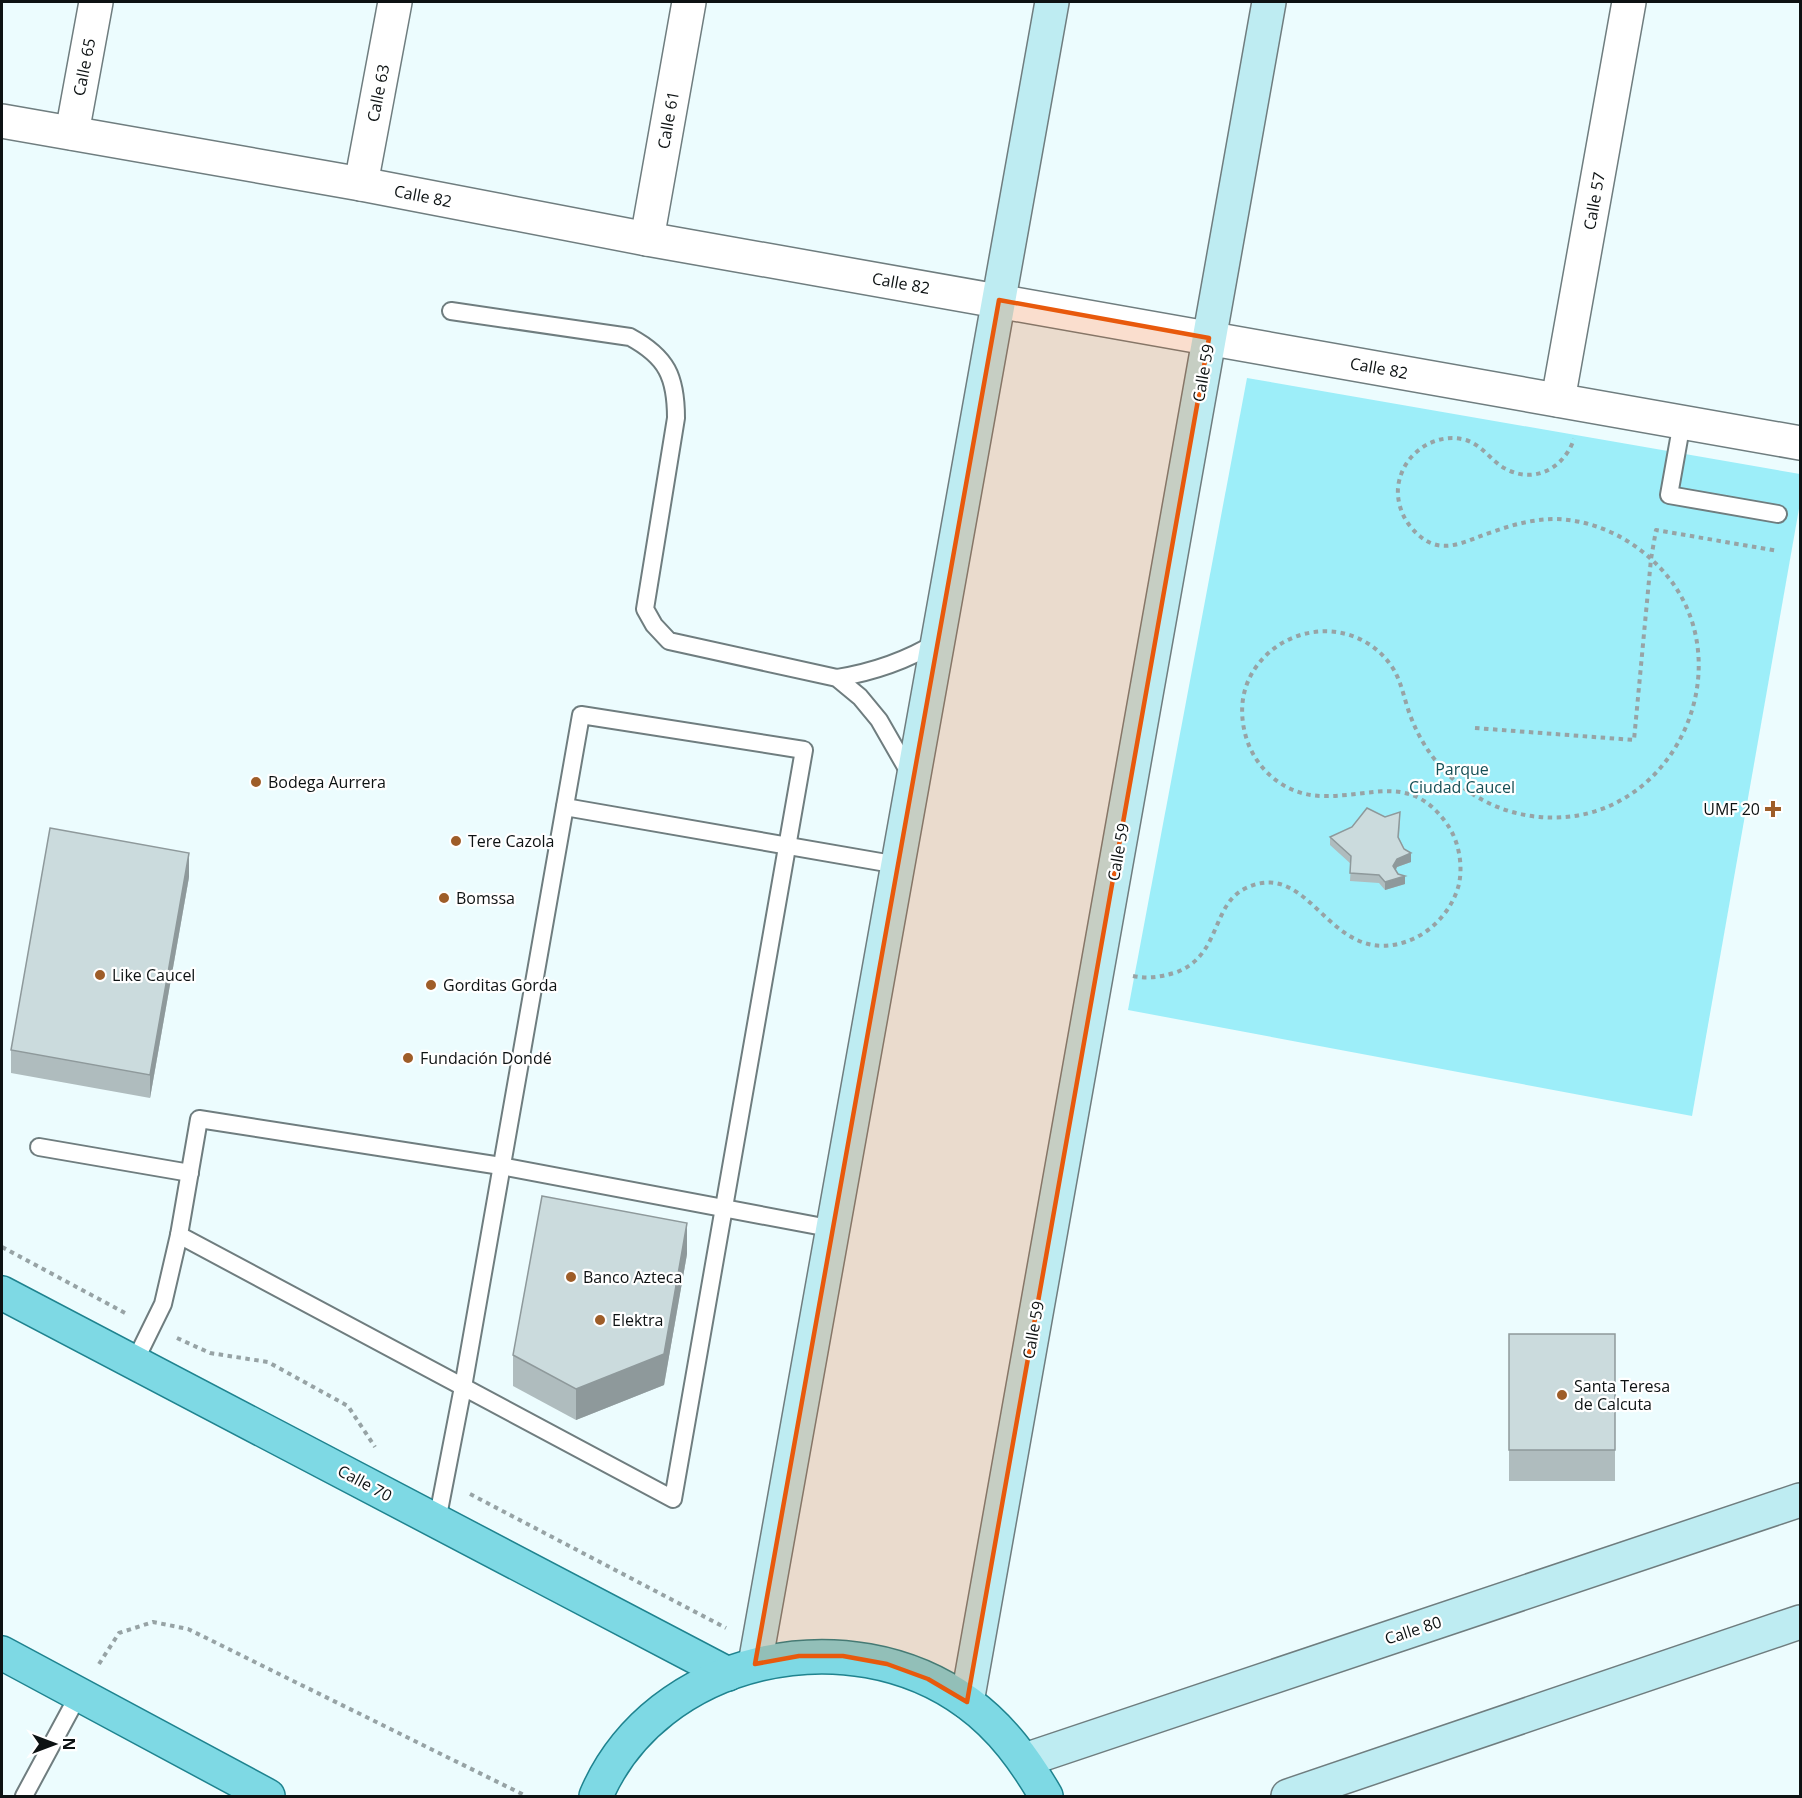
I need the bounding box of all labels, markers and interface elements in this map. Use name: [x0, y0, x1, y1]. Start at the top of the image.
street label: Calle 65: [68, 36, 100, 98]
street label: Calle 63: [362, 62, 394, 124]
street label: Calle 61: [652, 89, 684, 151]
street label: Calle 57: [1578, 170, 1610, 232]
street label: Calle 82: [392, 180, 454, 212]
street label: Calle 82: [870, 267, 932, 299]
street label: Calle 59: [1187, 342, 1219, 404]
street label: Calle 82: [1348, 352, 1410, 384]
park label: Parque Ciudad Caucel: [1409, 758, 1515, 798]
place label: Bodega Aurrera: [268, 771, 386, 793]
marker: Bodega Aurrera: [249, 775, 263, 789]
place label: UMF 20: [1703, 798, 1760, 820]
marker: UMF 20: [1764, 800, 1782, 818]
street label: Calle 59: [1102, 821, 1134, 883]
place label: Tere Cazola: [468, 830, 555, 852]
marker: Tere Cazola: [449, 834, 463, 848]
place label: Bomssa: [456, 887, 515, 909]
marker: Bomssa: [437, 891, 451, 905]
place label: Like Caucel: [112, 964, 195, 986]
marker: Like Caucel: [93, 968, 107, 982]
place label: Gorditas Gorda: [443, 974, 557, 996]
marker: Gorditas Gorda: [424, 978, 438, 992]
place label: Fundación Dondé: [420, 1047, 552, 1069]
marker: Fundación Dondé: [401, 1051, 415, 1065]
place label: Banco Azteca: [583, 1266, 682, 1288]
marker: Banco Azteca: [564, 1270, 578, 1284]
street label: Calle 59: [1017, 1299, 1049, 1361]
place label: Elektra: [612, 1309, 663, 1331]
marker: Elektra: [593, 1313, 607, 1327]
place label: Santa Teresa de Calcuta: [1574, 1375, 1670, 1415]
marker: Santa Teresa de Calcuta: [1555, 1388, 1569, 1402]
street label: Calle 70: [334, 1460, 396, 1506]
street label: Calle 80: [1382, 1611, 1444, 1649]
north arrow: [24, 1714, 84, 1774]
text: N: [58, 1737, 80, 1751]

